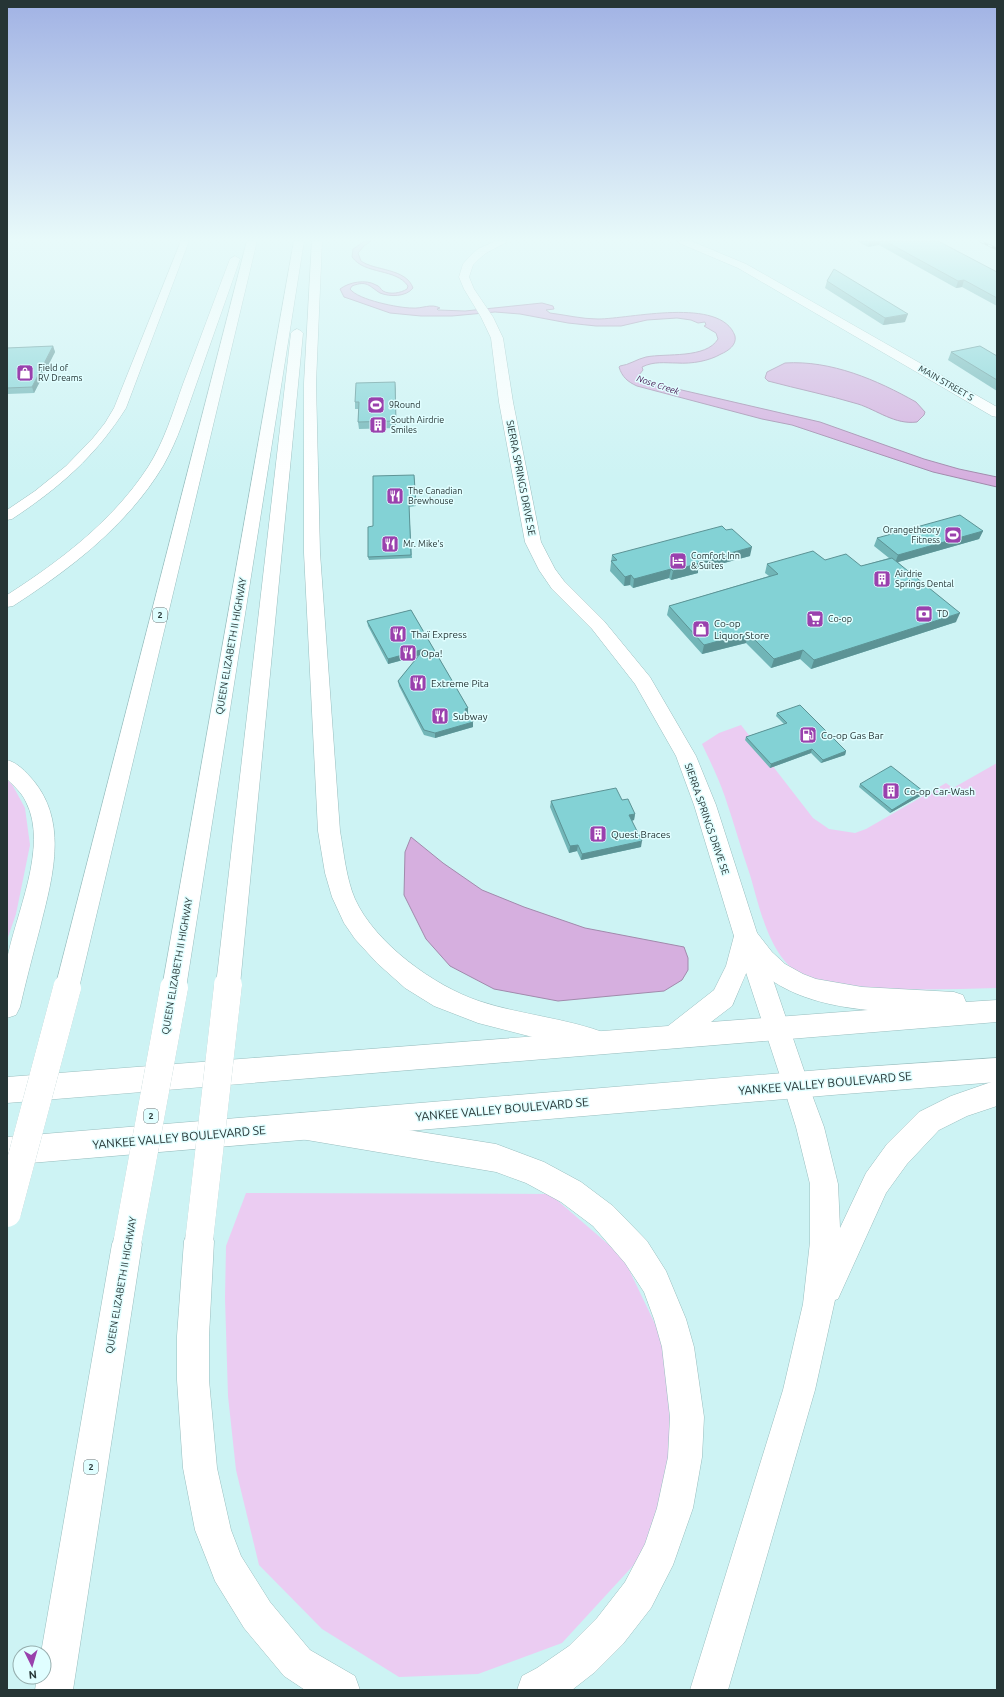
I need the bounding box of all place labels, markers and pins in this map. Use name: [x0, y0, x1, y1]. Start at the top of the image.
shop icon: Field of RV Dreams: [15, 363, 35, 383]
place label: Field of RV Dreams: [38, 363, 82, 383]
sports icon: 9Round: [366, 395, 386, 415]
place label: 9Round: [389, 400, 420, 410]
building icon: South Airdrie Smiles: [368, 415, 388, 435]
place label: South Airdrie Smiles: [391, 415, 444, 435]
restaurant icon: The Canadian Brewhouse: [385, 486, 405, 506]
place label: The Canadian Brewhouse: [408, 486, 462, 506]
place label: Orangetheory Fitness: [883, 525, 941, 545]
sports icon: Orangetheory Fitness: [943, 525, 963, 545]
restaurant icon: Mr. Mike's: [380, 534, 400, 554]
place label: Mr. Mike's: [403, 539, 444, 549]
hotel icon: Comfort Inn & Suites: [668, 551, 688, 571]
place label: Comfort Inn & Suites: [691, 551, 740, 571]
building icon: Airdrie Springs Dental: [872, 569, 892, 589]
place label: Airdrie Springs Dental: [895, 569, 954, 589]
bank icon: TD: [914, 604, 934, 624]
supermarket icon: Co-op: [805, 609, 825, 629]
place label: TD: [937, 609, 948, 619]
place label: Co-op: [828, 614, 852, 624]
place label: Co-op Liquor Store: [714, 618, 769, 641]
shop icon: Co-op Liquor Store: [691, 619, 711, 639]
restaurant icon: Thaï Express: [388, 624, 408, 644]
place label: Thaï Express: [411, 629, 467, 640]
restaurant icon: Opa!: [398, 643, 418, 663]
place label: Opa!: [421, 648, 443, 659]
restaurant icon: Extreme Pita: [408, 673, 428, 693]
place label: Extreme Pita: [431, 678, 489, 689]
restaurant icon: Subway: [430, 706, 450, 726]
place label: Subway: [453, 711, 488, 722]
fuel station icon: Co-op Gas Bar: [798, 725, 818, 745]
place label: Co-op Gas Bar: [821, 730, 884, 741]
building icon: Co-op Car-Wash: [881, 781, 901, 801]
place label: Co-op Car-Wash: [904, 786, 975, 797]
building icon: Quest Braces: [588, 824, 608, 844]
place label: Quest Braces: [611, 829, 670, 840]

